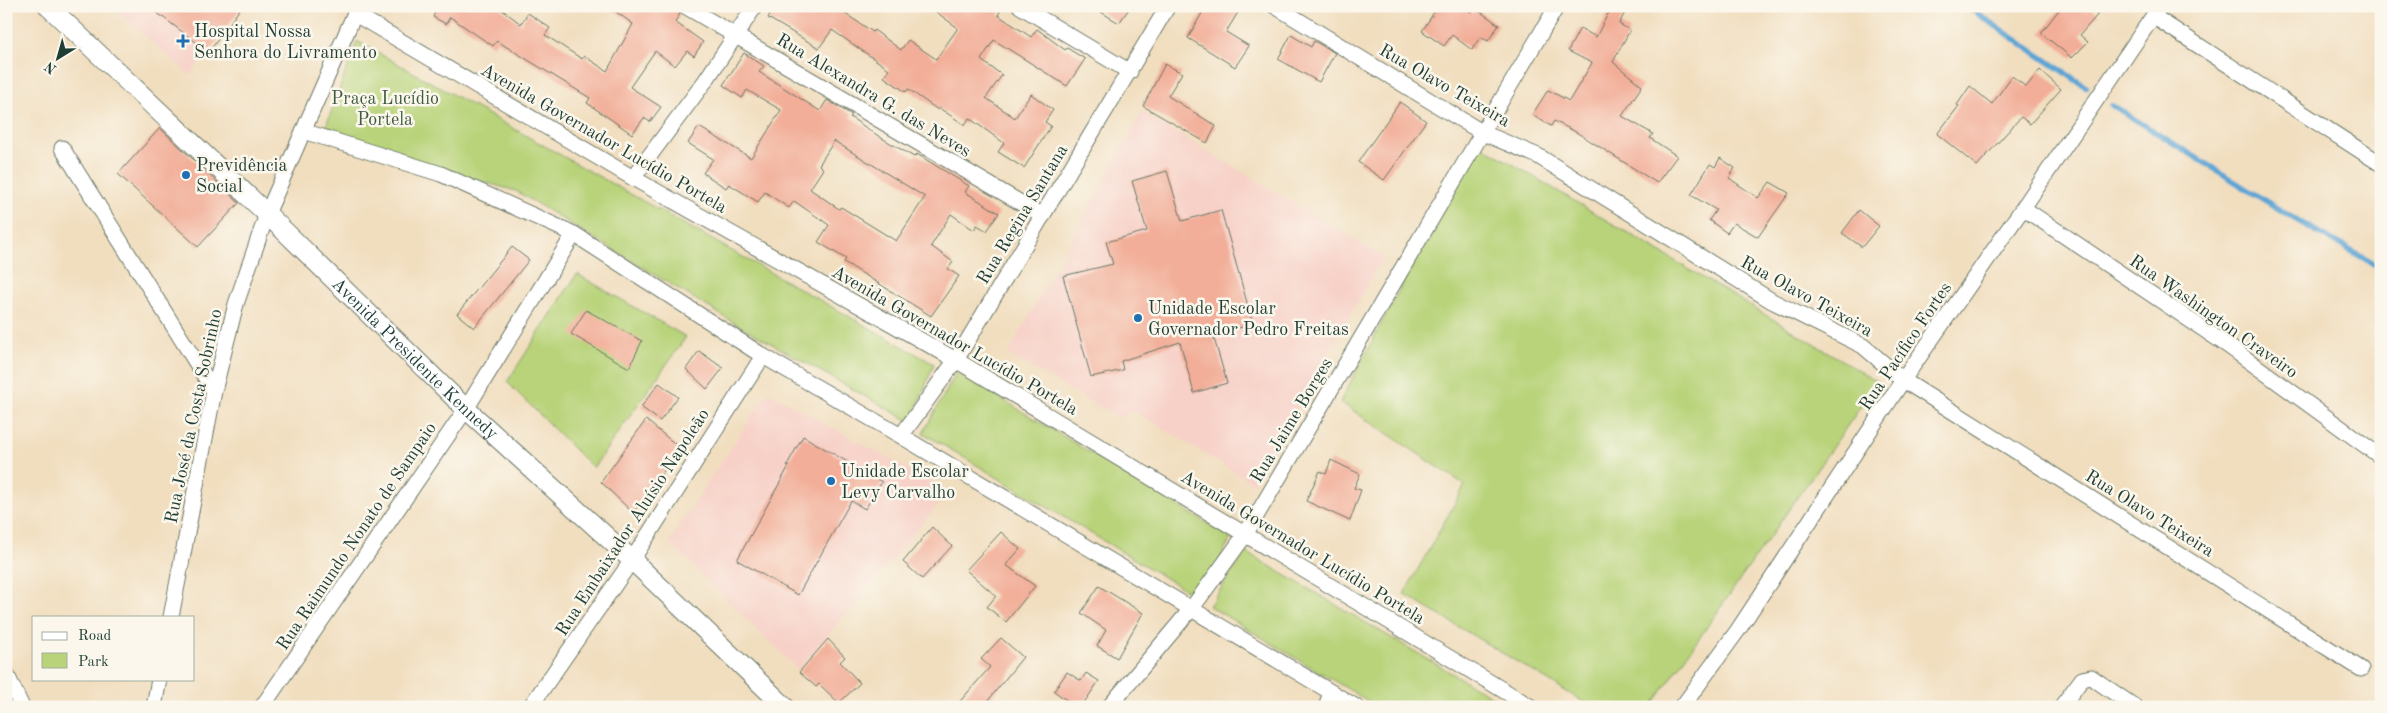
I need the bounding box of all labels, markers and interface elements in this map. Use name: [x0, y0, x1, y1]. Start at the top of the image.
place label: Hospital Nossa Senhora do Livramento: [194, 23, 377, 62]
street label: Rua Alexandra G. das Neves: [773, 31, 974, 161]
north arrow: [32, 32, 82, 82]
marker: Hospital Nossa Senhora do Livramento: [176, 34, 190, 48]
street label: Rua Olavo Teixeira: [1376, 41, 1513, 131]
text: N: [42, 59, 59, 76]
street label: Avenida Governador Lucídio Portela: [477, 61, 730, 217]
park label: Praça Lucídio Portela: [331, 90, 439, 129]
street label: Rua Regina Santana: [974, 141, 1072, 287]
place label: Previdência Social: [196, 157, 287, 196]
marker: Previdência Social: [180, 169, 192, 181]
street label: Rua Washington Craveiro: [2126, 252, 2301, 382]
street label: Rua Olavo Teixeira: [1737, 253, 1876, 341]
street label: Avenida Governador Lucídio Portela: [828, 263, 1081, 419]
street label: Avenida Presidente Kennedy: [328, 275, 501, 444]
street label: Rua Pacífico Fortes: [1856, 279, 1955, 414]
place label: Unidade Escolar Governador Pedro Freitas: [1148, 300, 1349, 339]
street label: Rua José da Costa Sobrinho: [162, 307, 226, 525]
marker: Unidade Escolar Governador Pedro Freitas: [1132, 312, 1144, 324]
street label: Rua Jaime Borges: [1248, 355, 1336, 486]
street label: Rua Embaixador Aluísio Napoleão: [553, 406, 713, 639]
street label: Rua Raimundo Nonato de Sampaio: [274, 419, 440, 654]
place label: Unidade Escolar Levy Carvalho: [841, 463, 969, 502]
street label: Rua Olavo Teixeira: [2082, 467, 2217, 561]
street label: Avenida Governador Lucídio Portela: [1177, 468, 1428, 628]
marker: Unidade Escolar Levy Carvalho: [825, 475, 837, 487]
legend: [32, 616, 195, 680]
text: Road: [78, 629, 112, 644]
text: Park: [78, 655, 109, 670]

